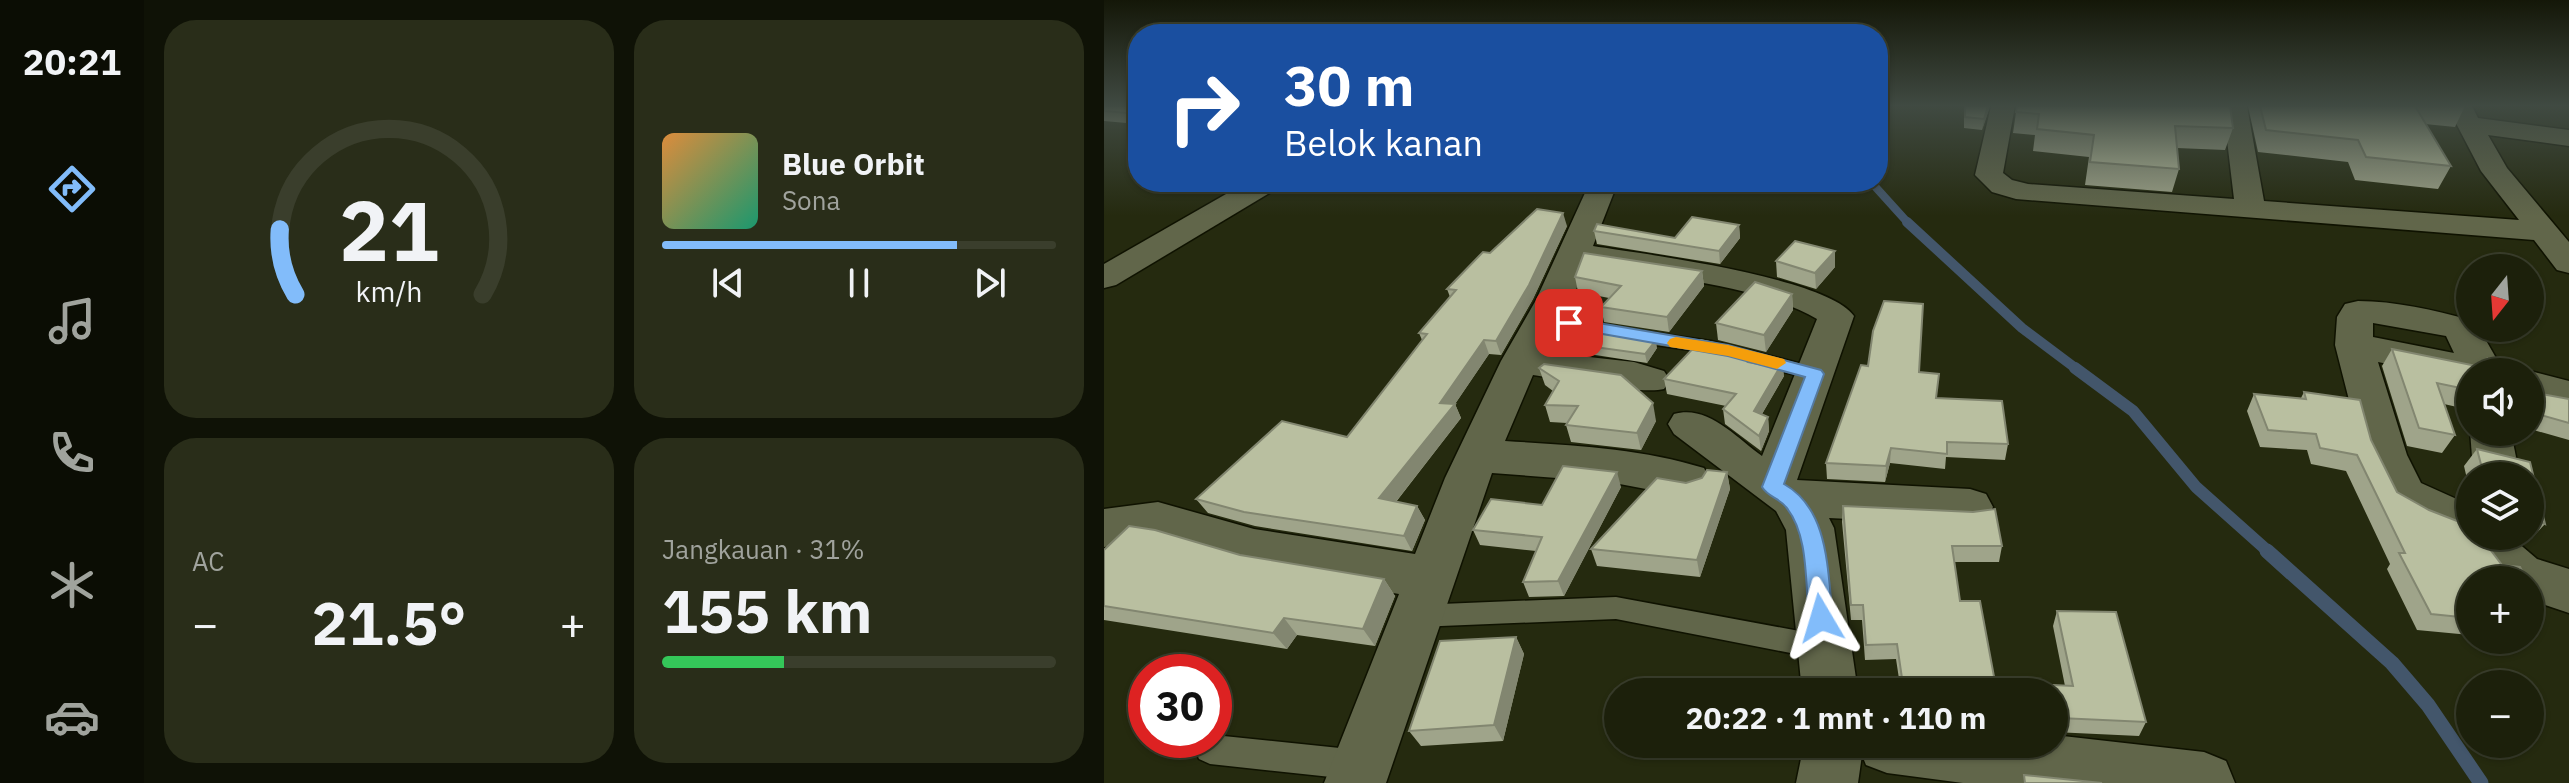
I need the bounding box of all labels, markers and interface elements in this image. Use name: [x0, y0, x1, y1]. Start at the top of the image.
text: 20:21: [23, 38, 121, 85]
text: 30 m: [1284, 49, 1414, 121]
icon: right: [1152, 56, 1256, 160]
text: Belok kanan: [1284, 119, 1483, 166]
text: Blue Orbit: [782, 144, 925, 183]
icon: directions: [44, 161, 100, 217]
text: 21: [339, 175, 439, 283]
text: Sona: [782, 183, 840, 217]
north arrow: [2456, 254, 2544, 342]
map controls: [2456, 254, 2544, 758]
icon: previous: [706, 261, 750, 305]
icon: pause: [837, 261, 881, 305]
icon: next: [968, 261, 1012, 305]
text: km/h: [355, 273, 423, 310]
pin: [1535, 289, 1603, 357]
icon: music: [44, 293, 100, 349]
icon: arrive: [1547, 301, 1591, 345]
button: sound: [2456, 358, 2544, 446]
icon: phone: [44, 425, 100, 481]
button: layers: [2456, 462, 2544, 550]
text: Jangkauan · 31%: [662, 532, 865, 566]
text: AC: [192, 544, 224, 578]
icon: climate: [44, 557, 100, 613]
button: +: [2456, 566, 2544, 654]
text: 155 km: [662, 571, 872, 650]
position arrow: [1779, 576, 1863, 660]
text: 21.5°: [312, 583, 466, 662]
text: −: [192, 595, 218, 652]
text: +: [560, 595, 586, 652]
speed limit sign: 30: [1128, 654, 1232, 758]
button: −: [2456, 670, 2544, 758]
icon: car: [44, 689, 100, 745]
text: 20:22 · 1 mnt · 110 m: [1686, 698, 1986, 737]

